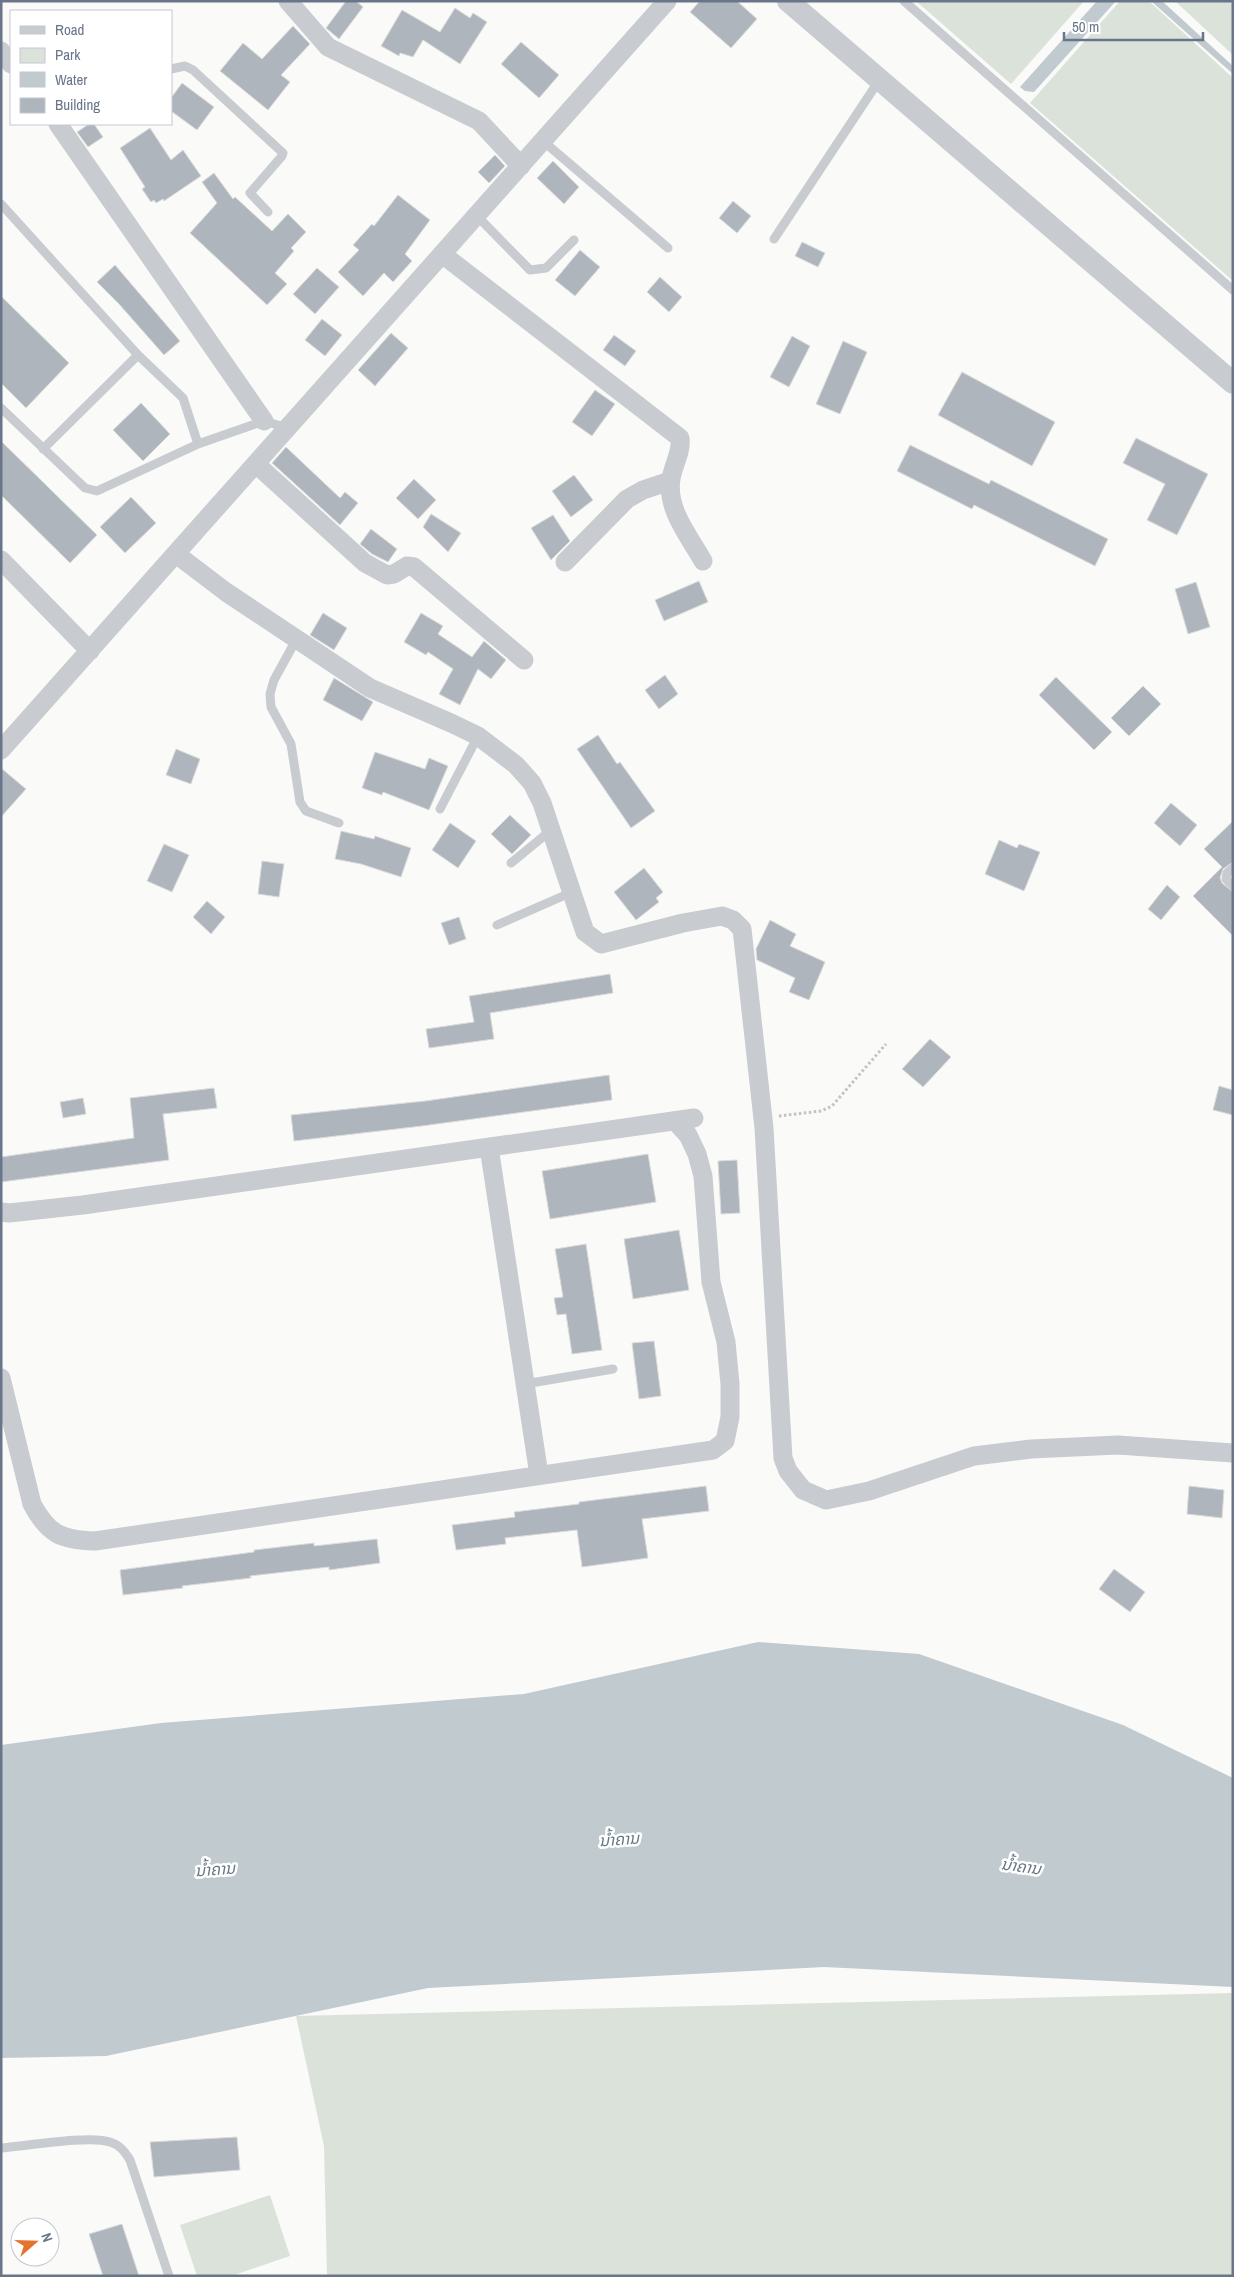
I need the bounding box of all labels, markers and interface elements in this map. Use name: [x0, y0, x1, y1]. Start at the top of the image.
legend: [10, 10, 172, 125]
scale bar: [1064, 10, 1203, 42]
text: 50 m: [1072, 16, 1099, 37]
text: Road: [55, 19, 84, 40]
text: Park: [55, 44, 81, 65]
text: Water: [55, 69, 87, 90]
text: Building: [55, 94, 100, 115]
water label: ນ້ຳຄານ: [598, 1826, 641, 1851]
water label: ນ້ຳຄານ: [1000, 1851, 1044, 1880]
water label: ນ້ຳຄານ: [194, 1856, 237, 1881]
north arrow: [10, 2217, 60, 2267]
text: N: [37, 2231, 57, 2245]

